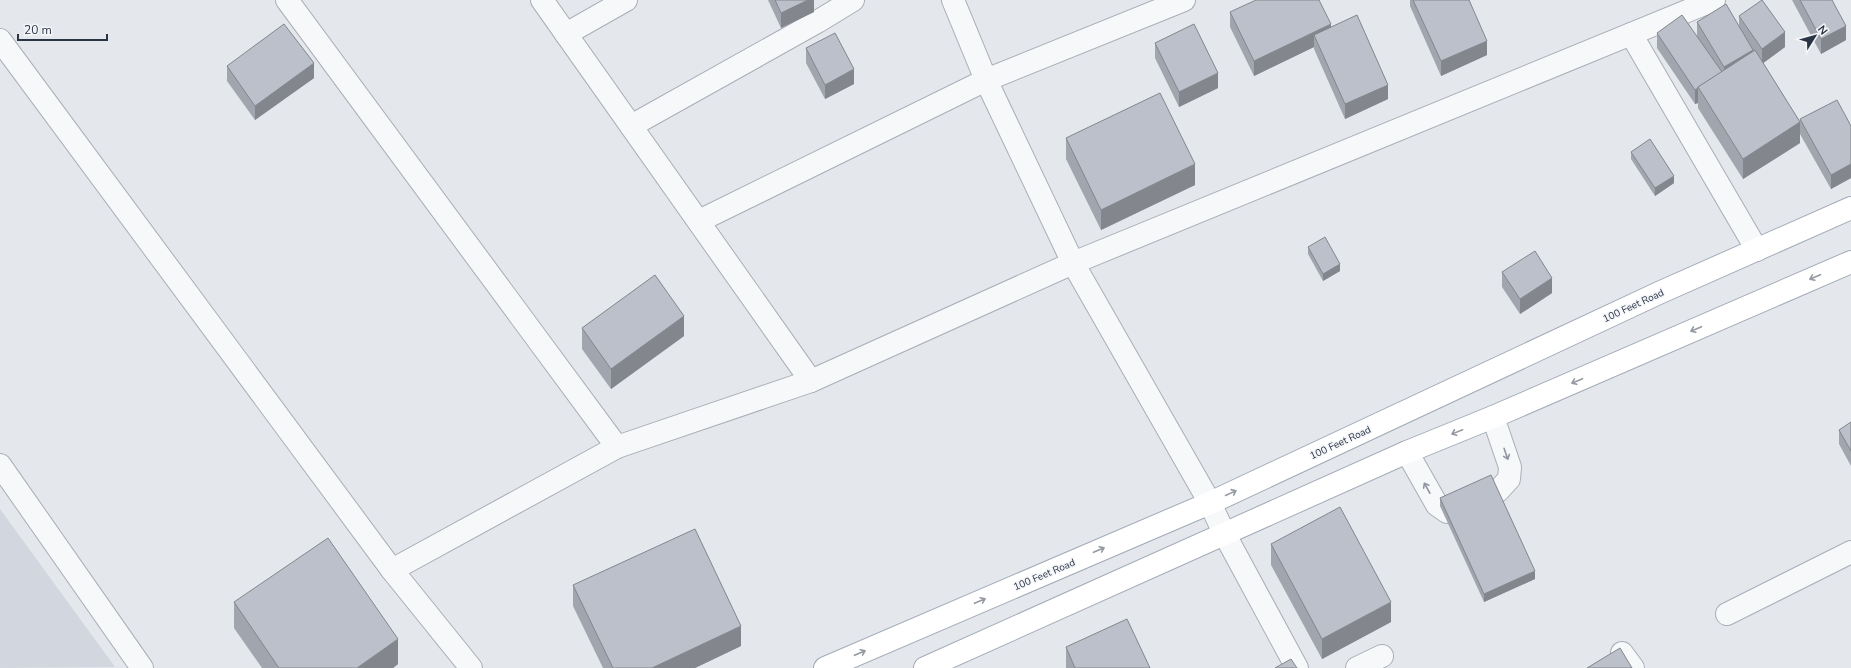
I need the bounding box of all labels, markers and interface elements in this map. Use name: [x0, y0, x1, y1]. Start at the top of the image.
scale bar: [18, 16, 107, 42]
north arrow: [1795, 16, 1835, 56]
text: 20 m: [24, 22, 52, 38]
text: N: [1814, 22, 1831, 38]
one-way arrow: [1810, 274, 1822, 282]
street label: 100 Feet Road: [1601, 286, 1666, 326]
one-way arrow: [1690, 326, 1702, 333]
one-way arrow: [1571, 377, 1583, 385]
street label: 100 Feet Road: [1308, 423, 1373, 463]
one-way arrow: [1451, 428, 1463, 436]
one-way arrow: [1502, 447, 1510, 459]
one-way arrow: [1423, 482, 1431, 494]
one-way arrow: [1225, 489, 1237, 496]
one-way arrow: [1093, 546, 1105, 554]
street label: 100 Feet Road: [1011, 556, 1078, 594]
one-way arrow: [973, 597, 985, 605]
one-way arrow: [854, 648, 866, 656]

